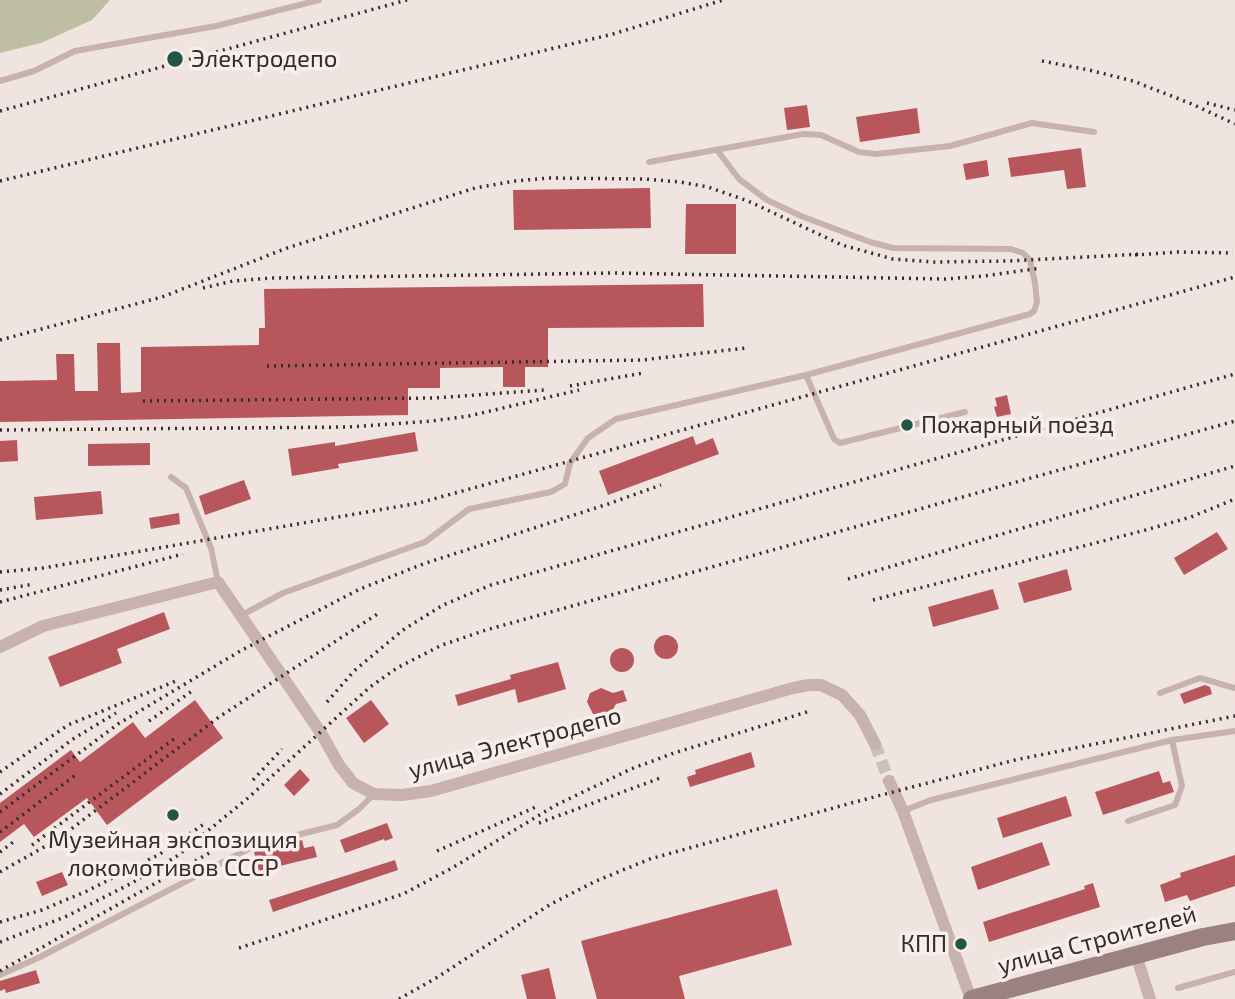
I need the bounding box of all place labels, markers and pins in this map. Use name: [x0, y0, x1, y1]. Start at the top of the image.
place label: Электродепо: [191, 45, 338, 73]
marker: Электродепо: [165, 49, 185, 69]
place label: Пожарный поезд: [921, 411, 1114, 439]
marker: Пожарный поезд: [899, 417, 915, 433]
marker: Музейная экспозиция локомотивов СССР: [165, 807, 181, 823]
place label: Музейная экспозиция локомотивов СССР: [48, 826, 298, 882]
place label: КПП: [900, 930, 947, 958]
marker: КПП: [953, 936, 969, 952]

